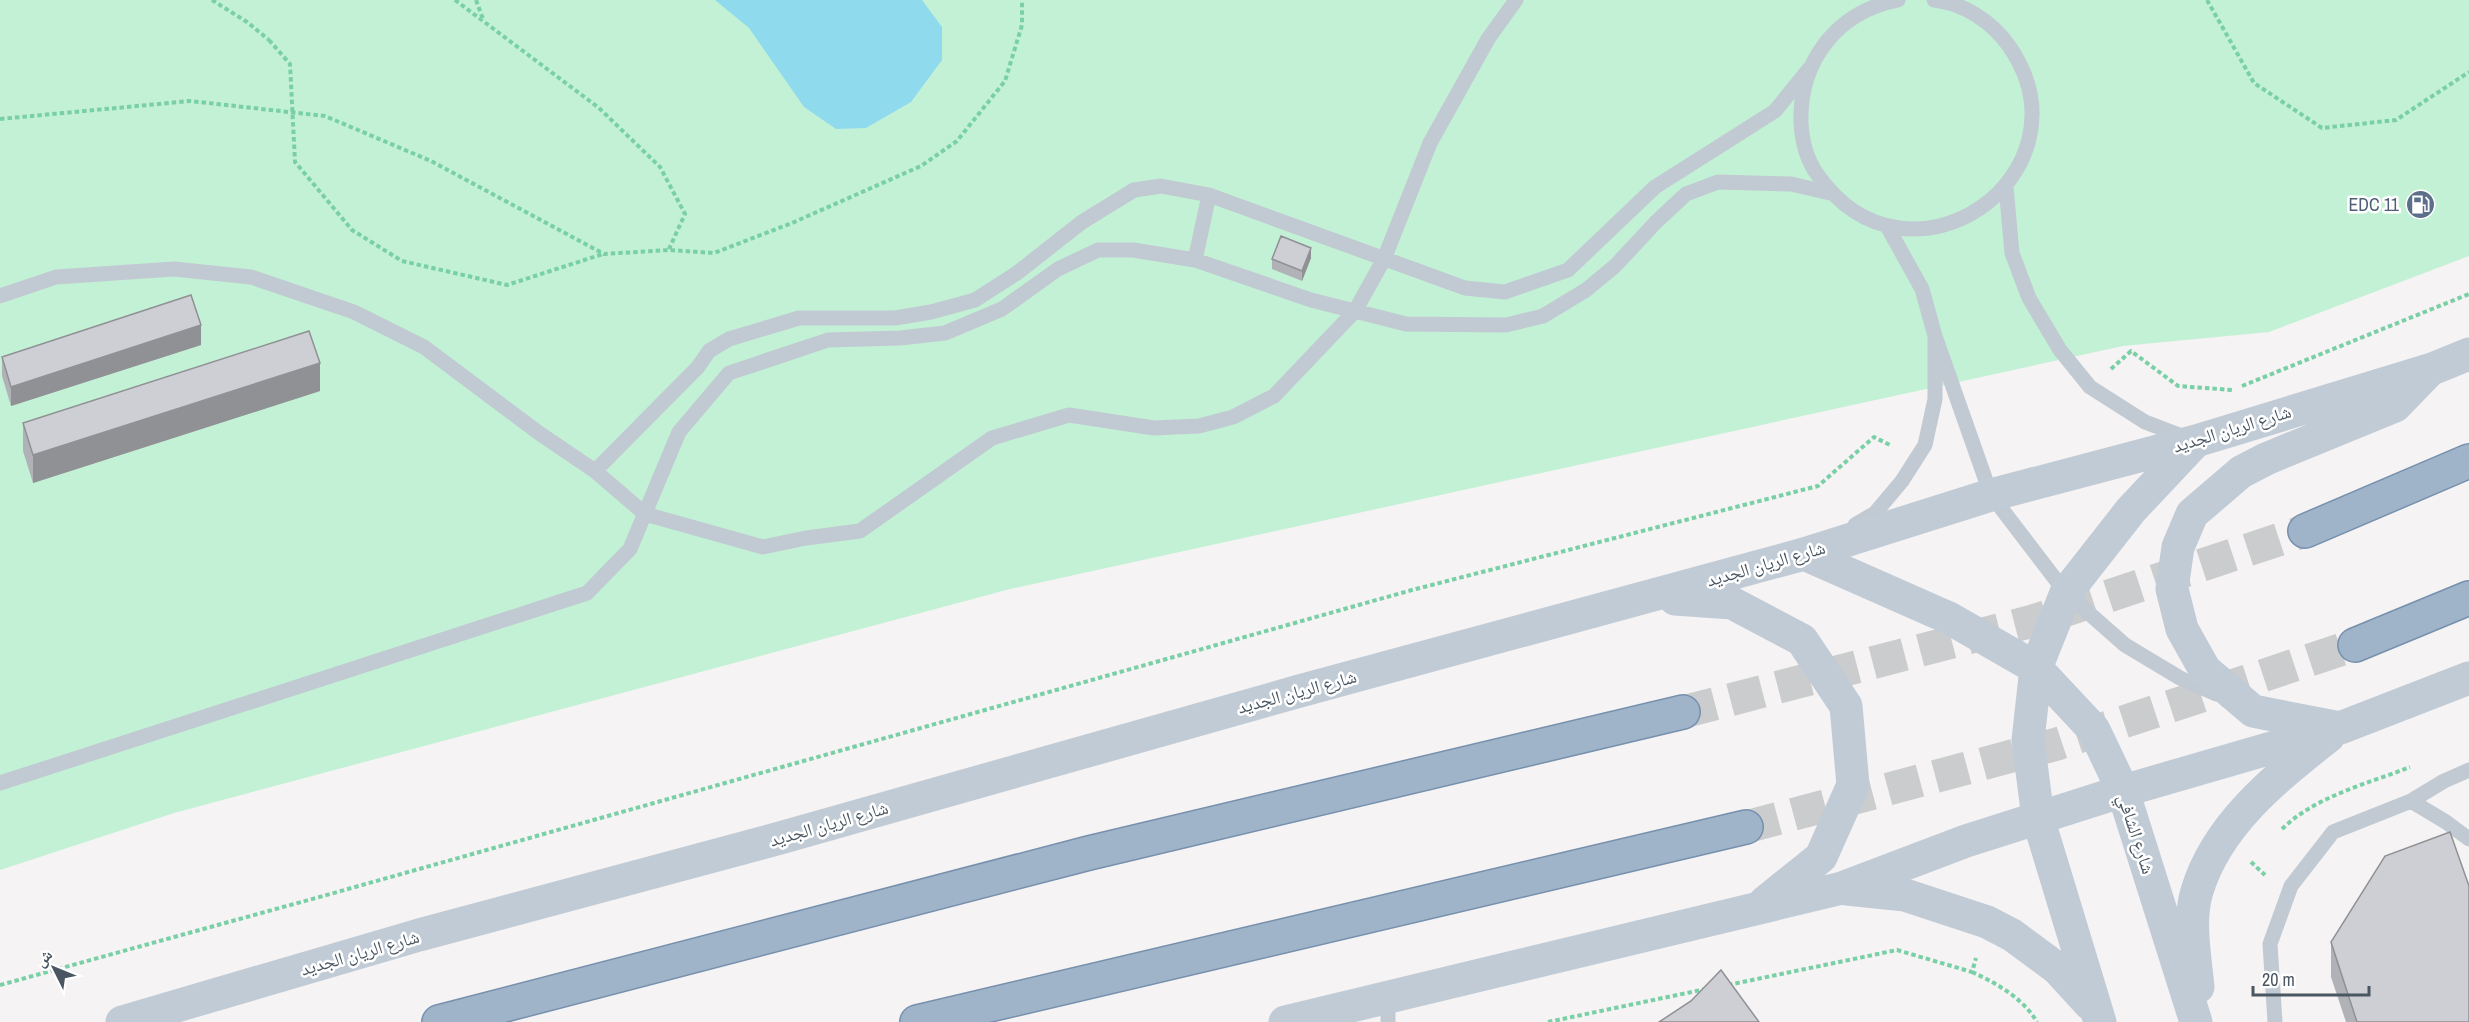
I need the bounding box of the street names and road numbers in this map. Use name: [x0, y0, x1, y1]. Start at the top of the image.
street label: شارع الريان الجديد: [2170, 399, 2294, 458]
street label: شارع الريان الجديد: [1704, 535, 1828, 592]
street label: شارع الريان الجديد: [1235, 664, 1359, 719]
street label: شارع الشافي: [2109, 791, 2161, 878]
street label: شارع الريان الجديد: [767, 795, 891, 852]
street label: شارع الريان الجديد: [298, 924, 422, 981]

